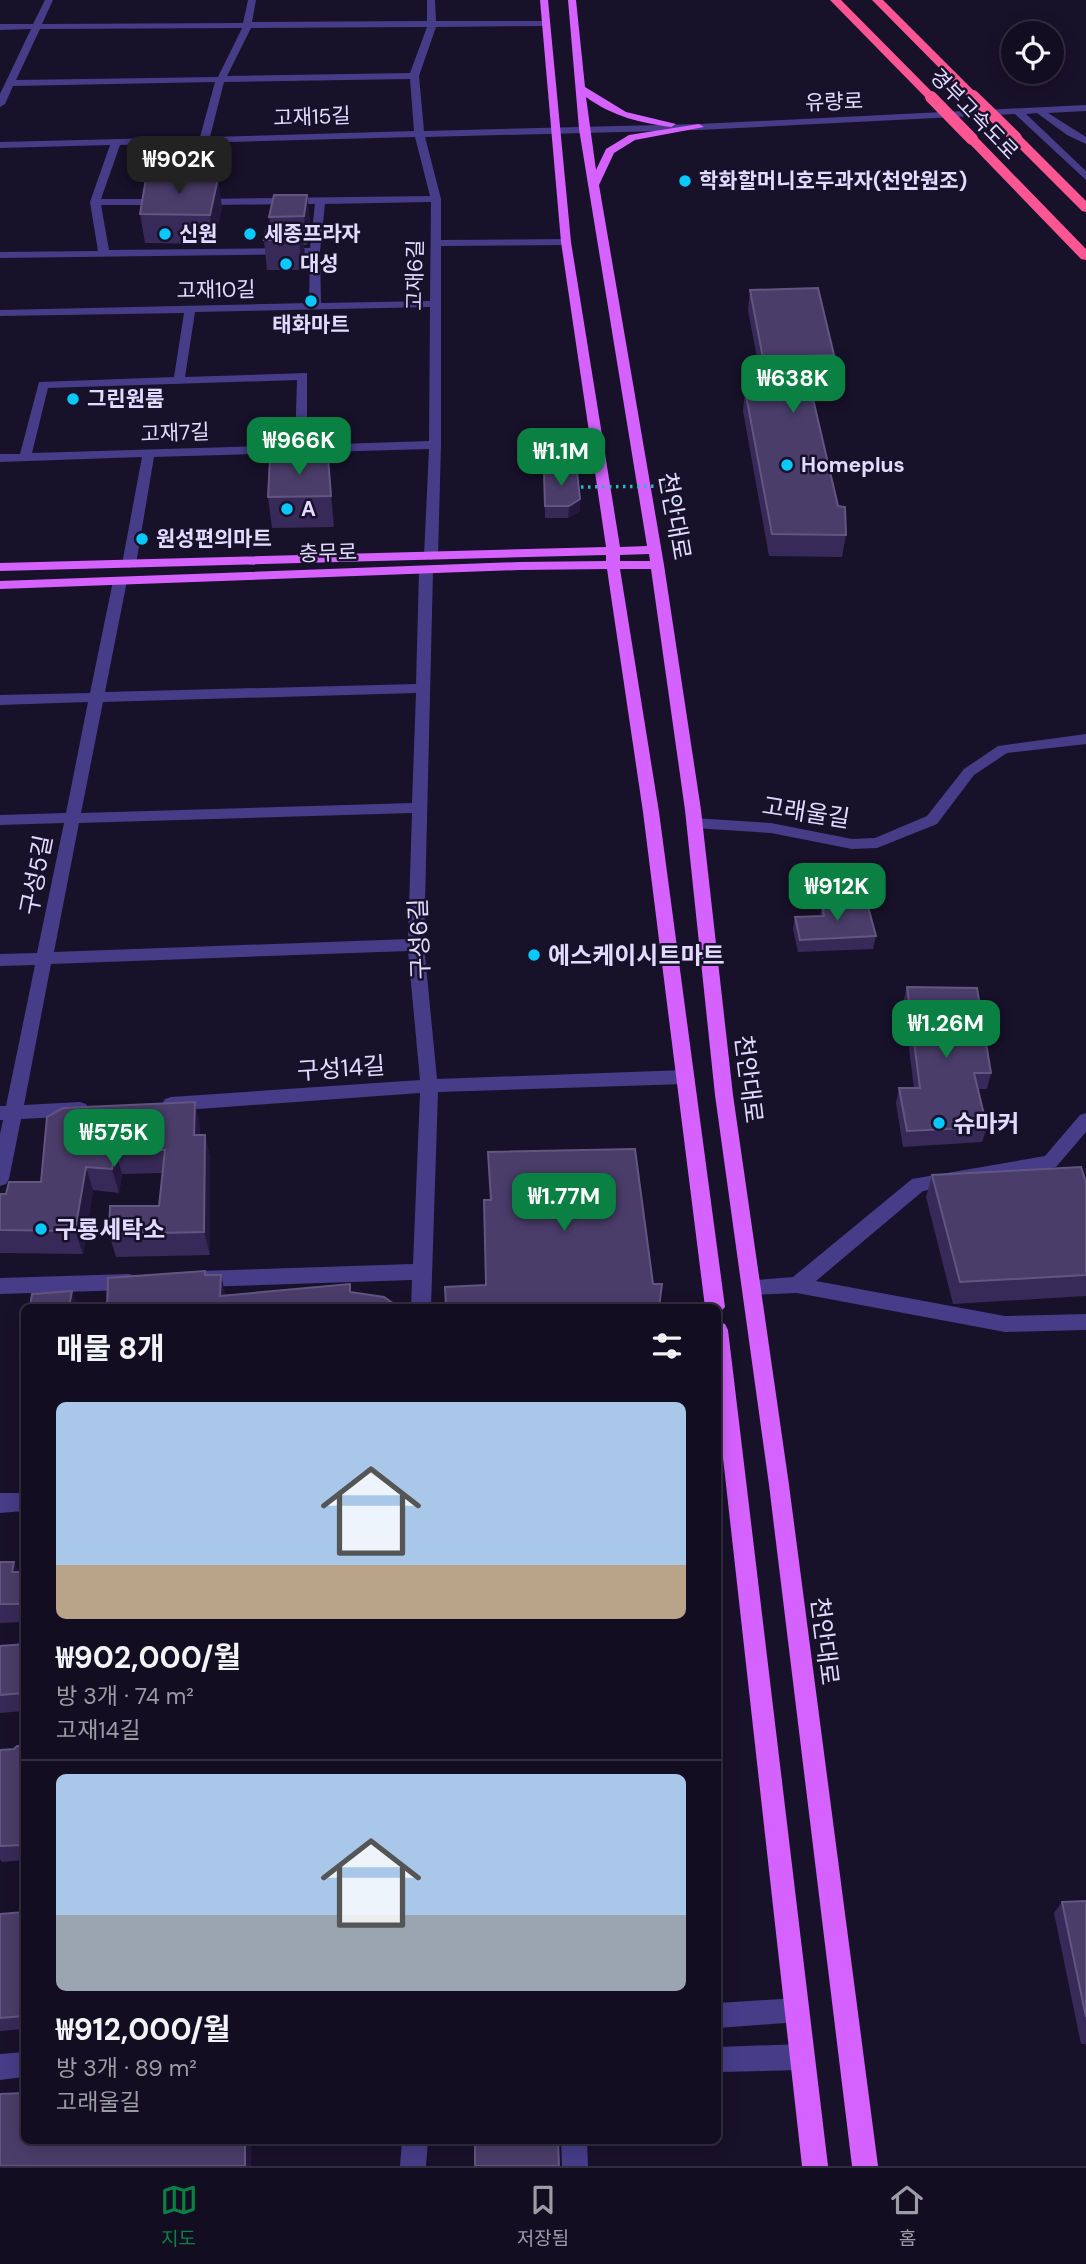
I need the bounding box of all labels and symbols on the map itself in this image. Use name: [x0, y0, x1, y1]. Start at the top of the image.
street label: 경부고속도로: [924, 63, 1024, 165]
street label: 유량로: [805, 87, 863, 117]
street label: 고재15길: [273, 102, 351, 132]
pin: ₩902K: [130, 136, 228, 196]
place label: 학화할머니호두과자(천안원조): [699, 167, 967, 195]
marker: 학화할머니호두과자(천안원조): [677, 173, 693, 189]
place label: 신원: [179, 220, 218, 248]
place label: 세종프라자: [264, 220, 361, 248]
marker: 신원: [157, 226, 173, 242]
marker: 세종프라자: [242, 226, 258, 242]
street label: 고재6길: [400, 239, 430, 311]
place label: 대성: [300, 250, 339, 278]
marker: 대성: [278, 256, 294, 272]
street label: 고재10길: [176, 275, 256, 305]
marker: 태화마트: [303, 293, 319, 309]
place label: 태화마트: [272, 311, 350, 339]
pin: ₩638K: [744, 356, 842, 415]
place label: 그린원룸: [87, 385, 164, 413]
marker: 그린원룸: [65, 391, 81, 407]
street label: 고재7길: [140, 418, 210, 448]
pin: ₩966K: [250, 418, 348, 477]
pin: ₩1.1M: [512, 428, 610, 488]
place label: Homeplus: [801, 451, 905, 479]
marker: Homeplus: [779, 457, 795, 473]
street label: 천안대로: [652, 470, 698, 562]
place label: A: [301, 495, 316, 523]
marker: A: [279, 501, 295, 517]
place label: 원성편의마트: [156, 525, 272, 553]
marker: 원성편의마트: [134, 531, 150, 547]
street label: 충무로: [299, 538, 357, 568]
street label: 고래울길: [760, 790, 852, 834]
street label: 구성5길: [13, 832, 59, 918]
pin: ₩912K: [788, 864, 886, 923]
street label: 구성6길: [402, 898, 436, 980]
place label: 에스케이시트마트: [548, 940, 725, 971]
marker: 에스케이시트마트: [526, 947, 542, 963]
pin: ₩1.26M: [889, 1000, 1003, 1060]
street label: 천안대로: [728, 1033, 770, 1125]
street label: 구성14길: [296, 1049, 386, 1087]
place label: 슈마커: [953, 1108, 1019, 1139]
pin: ₩575K: [65, 1110, 163, 1169]
marker: 슈마커: [931, 1115, 947, 1131]
pin: ₩1.77M: [507, 1174, 621, 1233]
place label: 구룡세탁소: [55, 1214, 165, 1245]
marker: 구룡세탁소: [33, 1221, 49, 1237]
street label: 천안대로: [804, 1595, 846, 1687]

